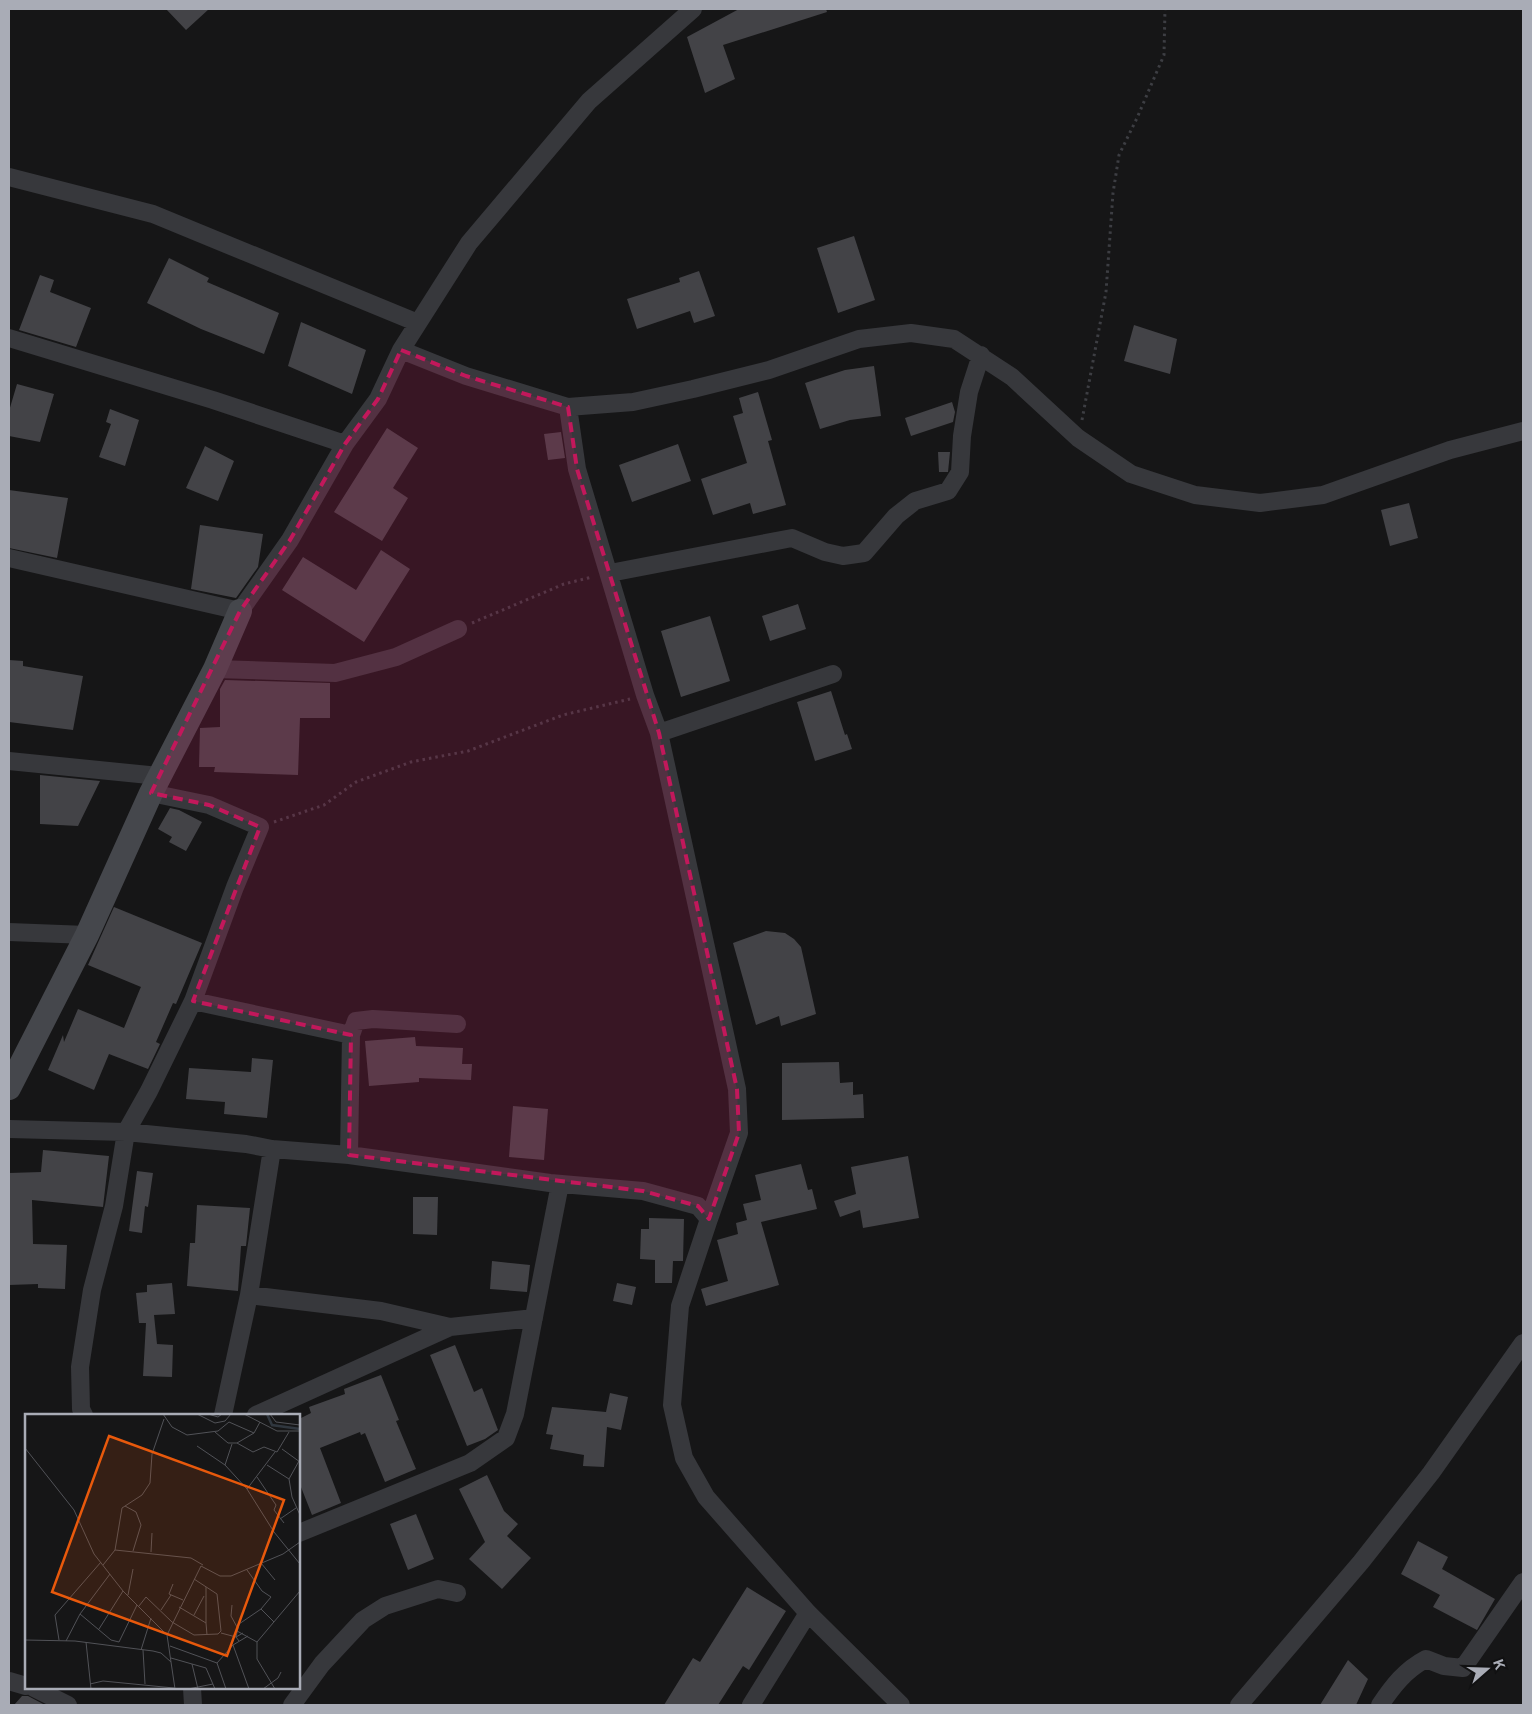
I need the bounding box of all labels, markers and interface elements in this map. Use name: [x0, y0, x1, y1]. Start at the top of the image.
inset map: [25, 1414, 300, 1689]
north arrow: [1462, 1644, 1512, 1694]
text: K: [1490, 1657, 1508, 1672]

